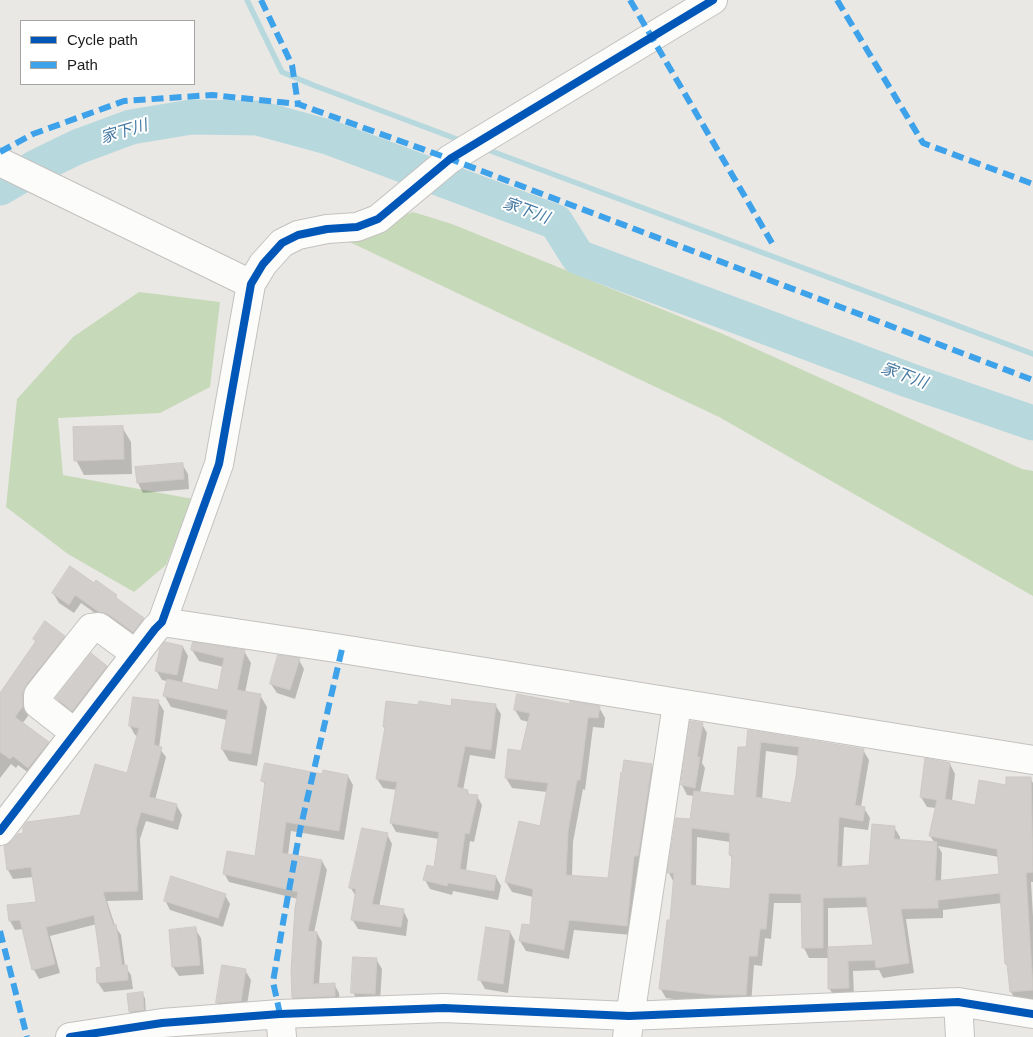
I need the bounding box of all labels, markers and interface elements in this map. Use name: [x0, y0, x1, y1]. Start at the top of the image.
legend: [20, 20, 195, 85]
text: Cycle path: [67, 31, 138, 48]
text: Path: [67, 56, 98, 73]
water label: 家下川: [98, 116, 150, 148]
water label: 家下川: [500, 194, 552, 228]
water label: 家下川: [878, 359, 930, 393]

